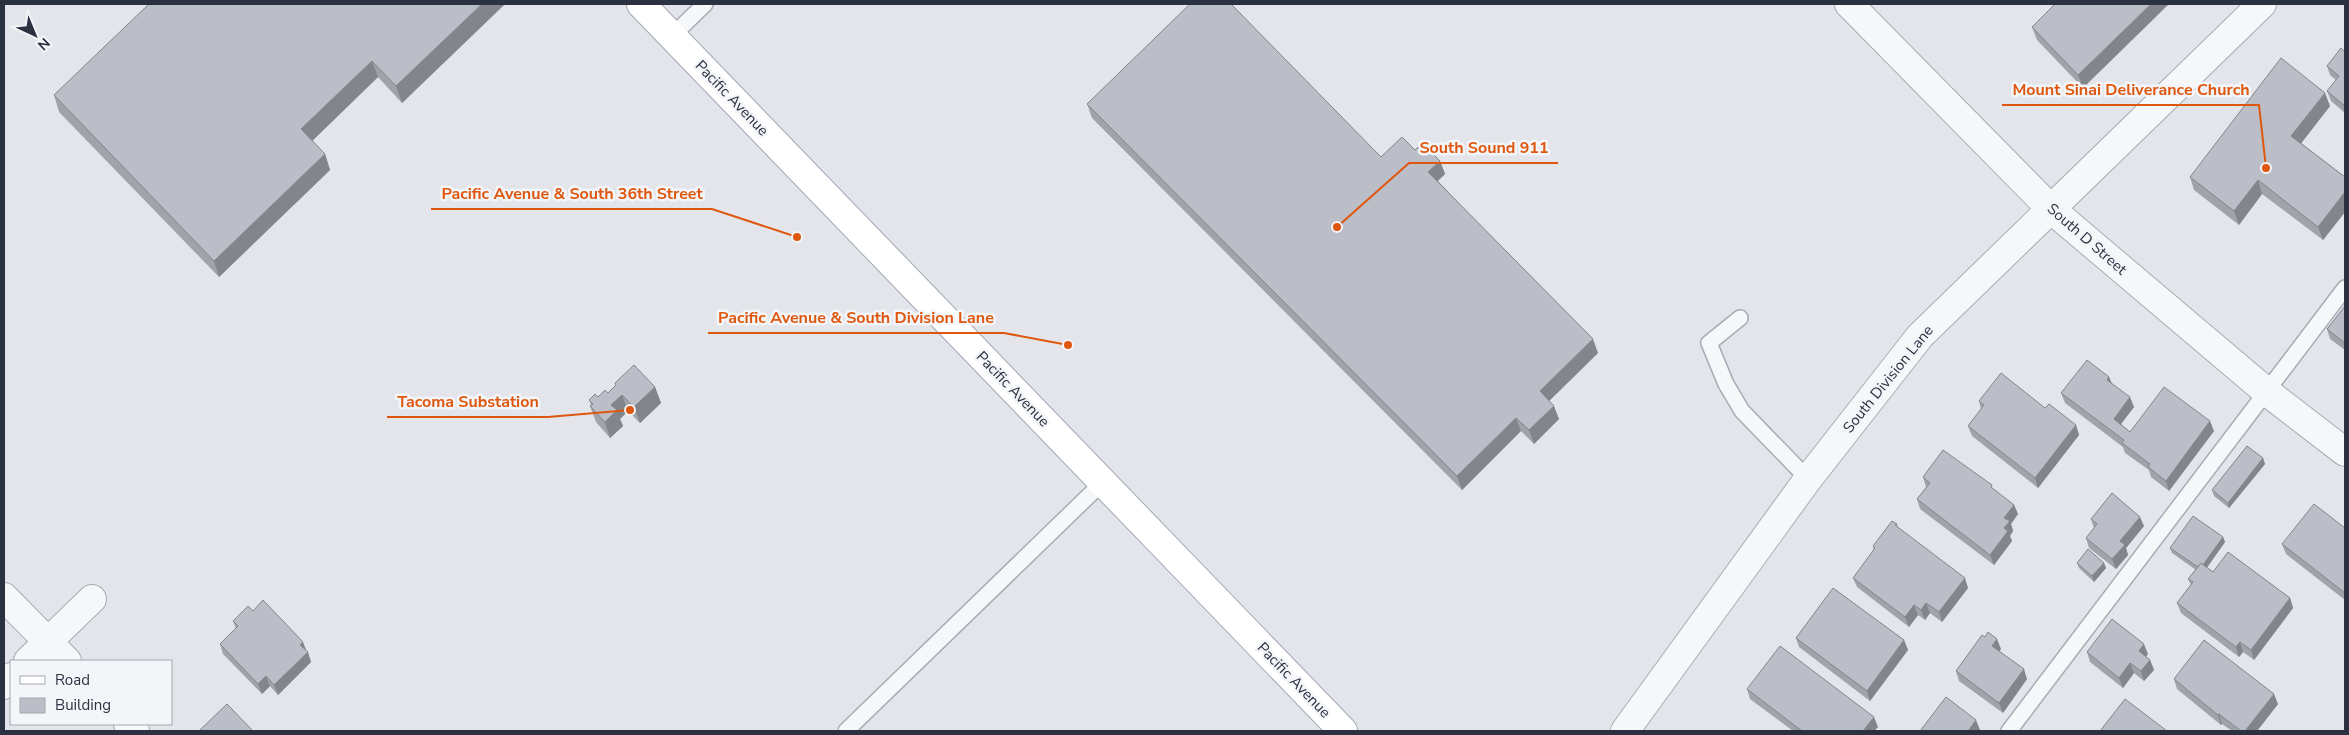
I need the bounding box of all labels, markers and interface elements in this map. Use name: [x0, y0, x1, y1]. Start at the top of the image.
north arrow: [10, 10, 60, 60]
text: N: [33, 34, 54, 54]
street label: Pacific Avenue: [691, 56, 773, 140]
callout: Mount Sinai Deliverance Church: [2002, 74, 2259, 105]
text: Mount Sinai Deliverance Church: [2012, 79, 2250, 101]
callout: South Sound 911: [1409, 132, 1558, 163]
text: South Sound 911: [1419, 137, 1549, 159]
callout: Pacific Avenue & South 36th Street: [431, 178, 712, 209]
text: Pacific Avenue & South 36th Street: [441, 183, 703, 205]
street label: South D Street: [2043, 199, 2132, 280]
callout: Pacific Avenue & South Division Lane: [708, 302, 1004, 333]
text: Pacific Avenue & South Division Lane: [718, 307, 994, 329]
street label: South Division Lane: [1838, 321, 1938, 437]
street label: Pacific Avenue: [972, 347, 1054, 431]
callout: Tacoma Substation: [387, 386, 548, 417]
text: Tacoma Substation: [397, 391, 539, 413]
street label: Pacific Avenue: [1253, 638, 1335, 722]
legend: [10, 660, 172, 725]
text: Road: [55, 670, 90, 690]
text: Building: [55, 695, 111, 715]

